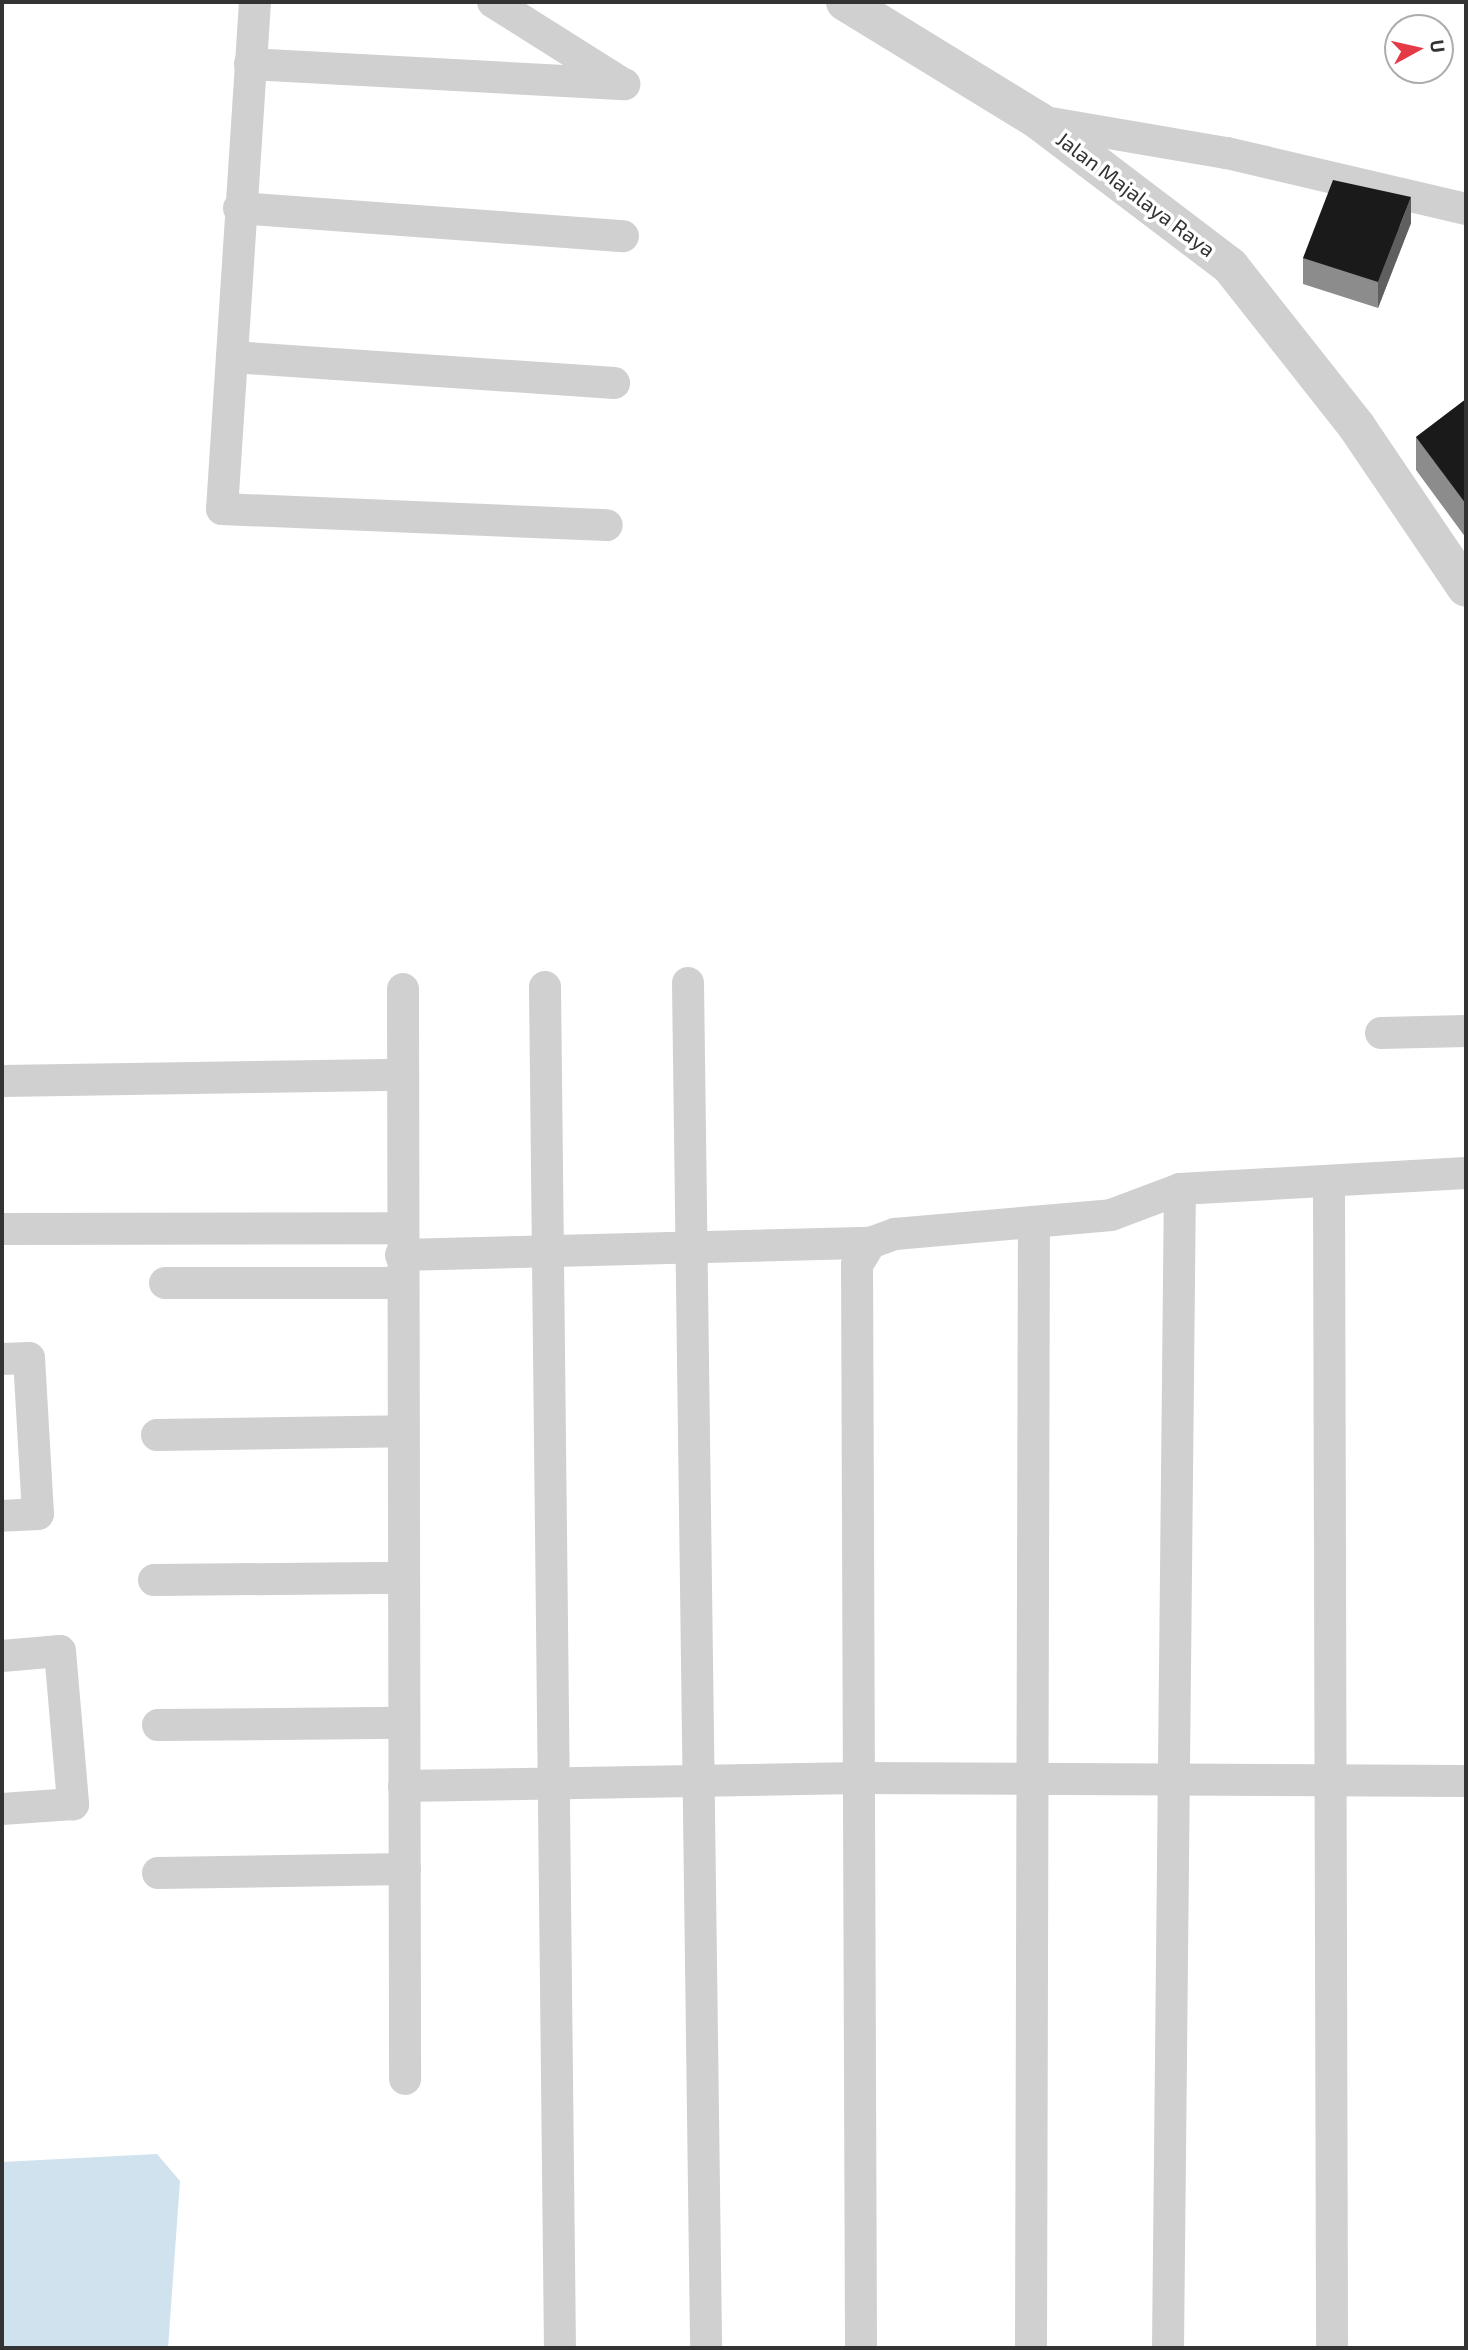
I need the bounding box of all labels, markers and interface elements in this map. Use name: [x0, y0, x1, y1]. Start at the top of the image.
north arrow: [1384, 14, 1454, 84]
text: U: [1426, 38, 1451, 54]
street label: Jalan Majalaya Raya: [1052, 126, 1220, 262]

